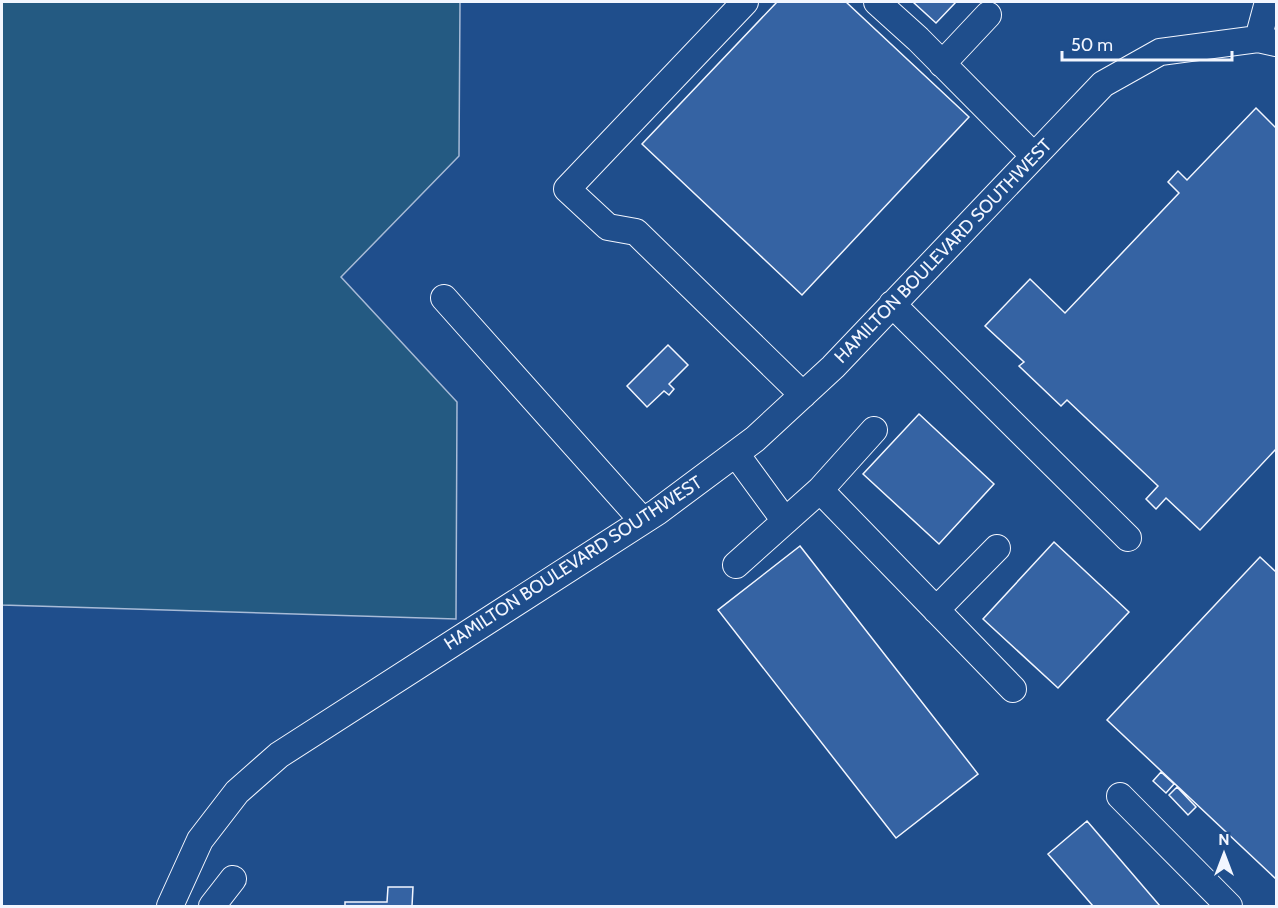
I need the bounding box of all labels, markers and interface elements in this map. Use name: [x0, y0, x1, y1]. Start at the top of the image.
scale bar: [1062, 24, 1232, 62]
text: 50 m: [1071, 34, 1113, 56]
street label: HAMILTON BOULEVARD SOUTHWEST: [830, 134, 1056, 368]
street label: HAMILTON BOULEVARD SOUTHWEST: [440, 471, 706, 655]
north arrow: [1194, 824, 1254, 884]
text: N: [1218, 830, 1230, 849]

